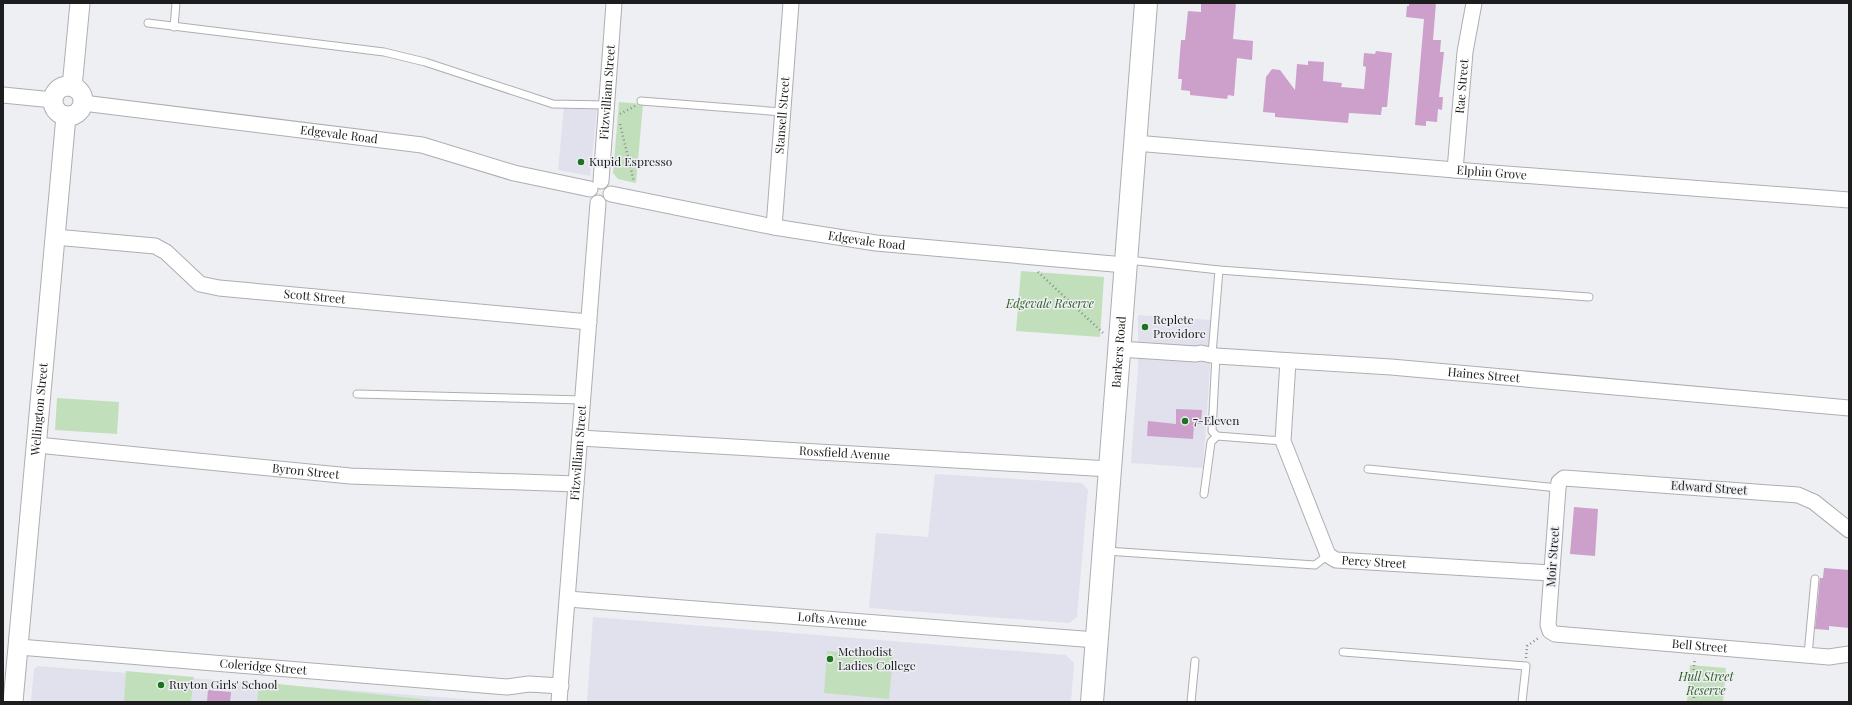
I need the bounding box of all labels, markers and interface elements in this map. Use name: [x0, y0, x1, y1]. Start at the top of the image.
street label: Fitzwilliam Street: [595, 43, 618, 140]
street label: Rae Street: [1451, 57, 1471, 114]
street label: Stansell Street: [771, 75, 792, 154]
street label: Edgevale Road: [299, 121, 379, 146]
place label: Kupid Espresso: [589, 153, 673, 169]
marker: Kupid Espresso: [576, 157, 586, 167]
street label: Elphin Grove: [1456, 161, 1528, 182]
street label: Edgevale Road: [827, 227, 906, 253]
street label: Scott Street: [283, 285, 347, 307]
park label: Edgevale Reserve: [1005, 295, 1094, 311]
place label: Replete Providore: [1153, 311, 1206, 341]
street label: Barkers Road: [1107, 315, 1129, 388]
marker: Replete Providore: [1140, 322, 1150, 332]
street label: Wellington Street: [26, 361, 51, 457]
street label: Haines Street: [1447, 363, 1521, 386]
street label: Fitzwilliam Street: [566, 404, 589, 501]
place label: 7-Eleven: [1193, 412, 1239, 428]
marker: 7-Eleven: [1180, 416, 1190, 426]
street label: Rossfield Avenue: [799, 442, 891, 463]
street label: Byron Street: [271, 459, 341, 482]
street label: Edward Street: [1670, 476, 1749, 498]
street label: Moir Street: [1542, 525, 1562, 588]
street label: Percy Street: [1341, 551, 1407, 571]
street label: Lofts Avenue: [797, 608, 868, 629]
street label: Bell Street: [1671, 635, 1729, 656]
place label: Methodist Ladies College: [838, 643, 916, 673]
street label: Coleridge Street: [219, 654, 308, 678]
marker: Methodist Ladies College: [825, 654, 835, 664]
park label: Hull Street Reserve: [1678, 668, 1734, 698]
place label: Ruyton Girls' School: [169, 676, 278, 692]
marker: Ruyton Girls' School: [156, 680, 166, 690]

